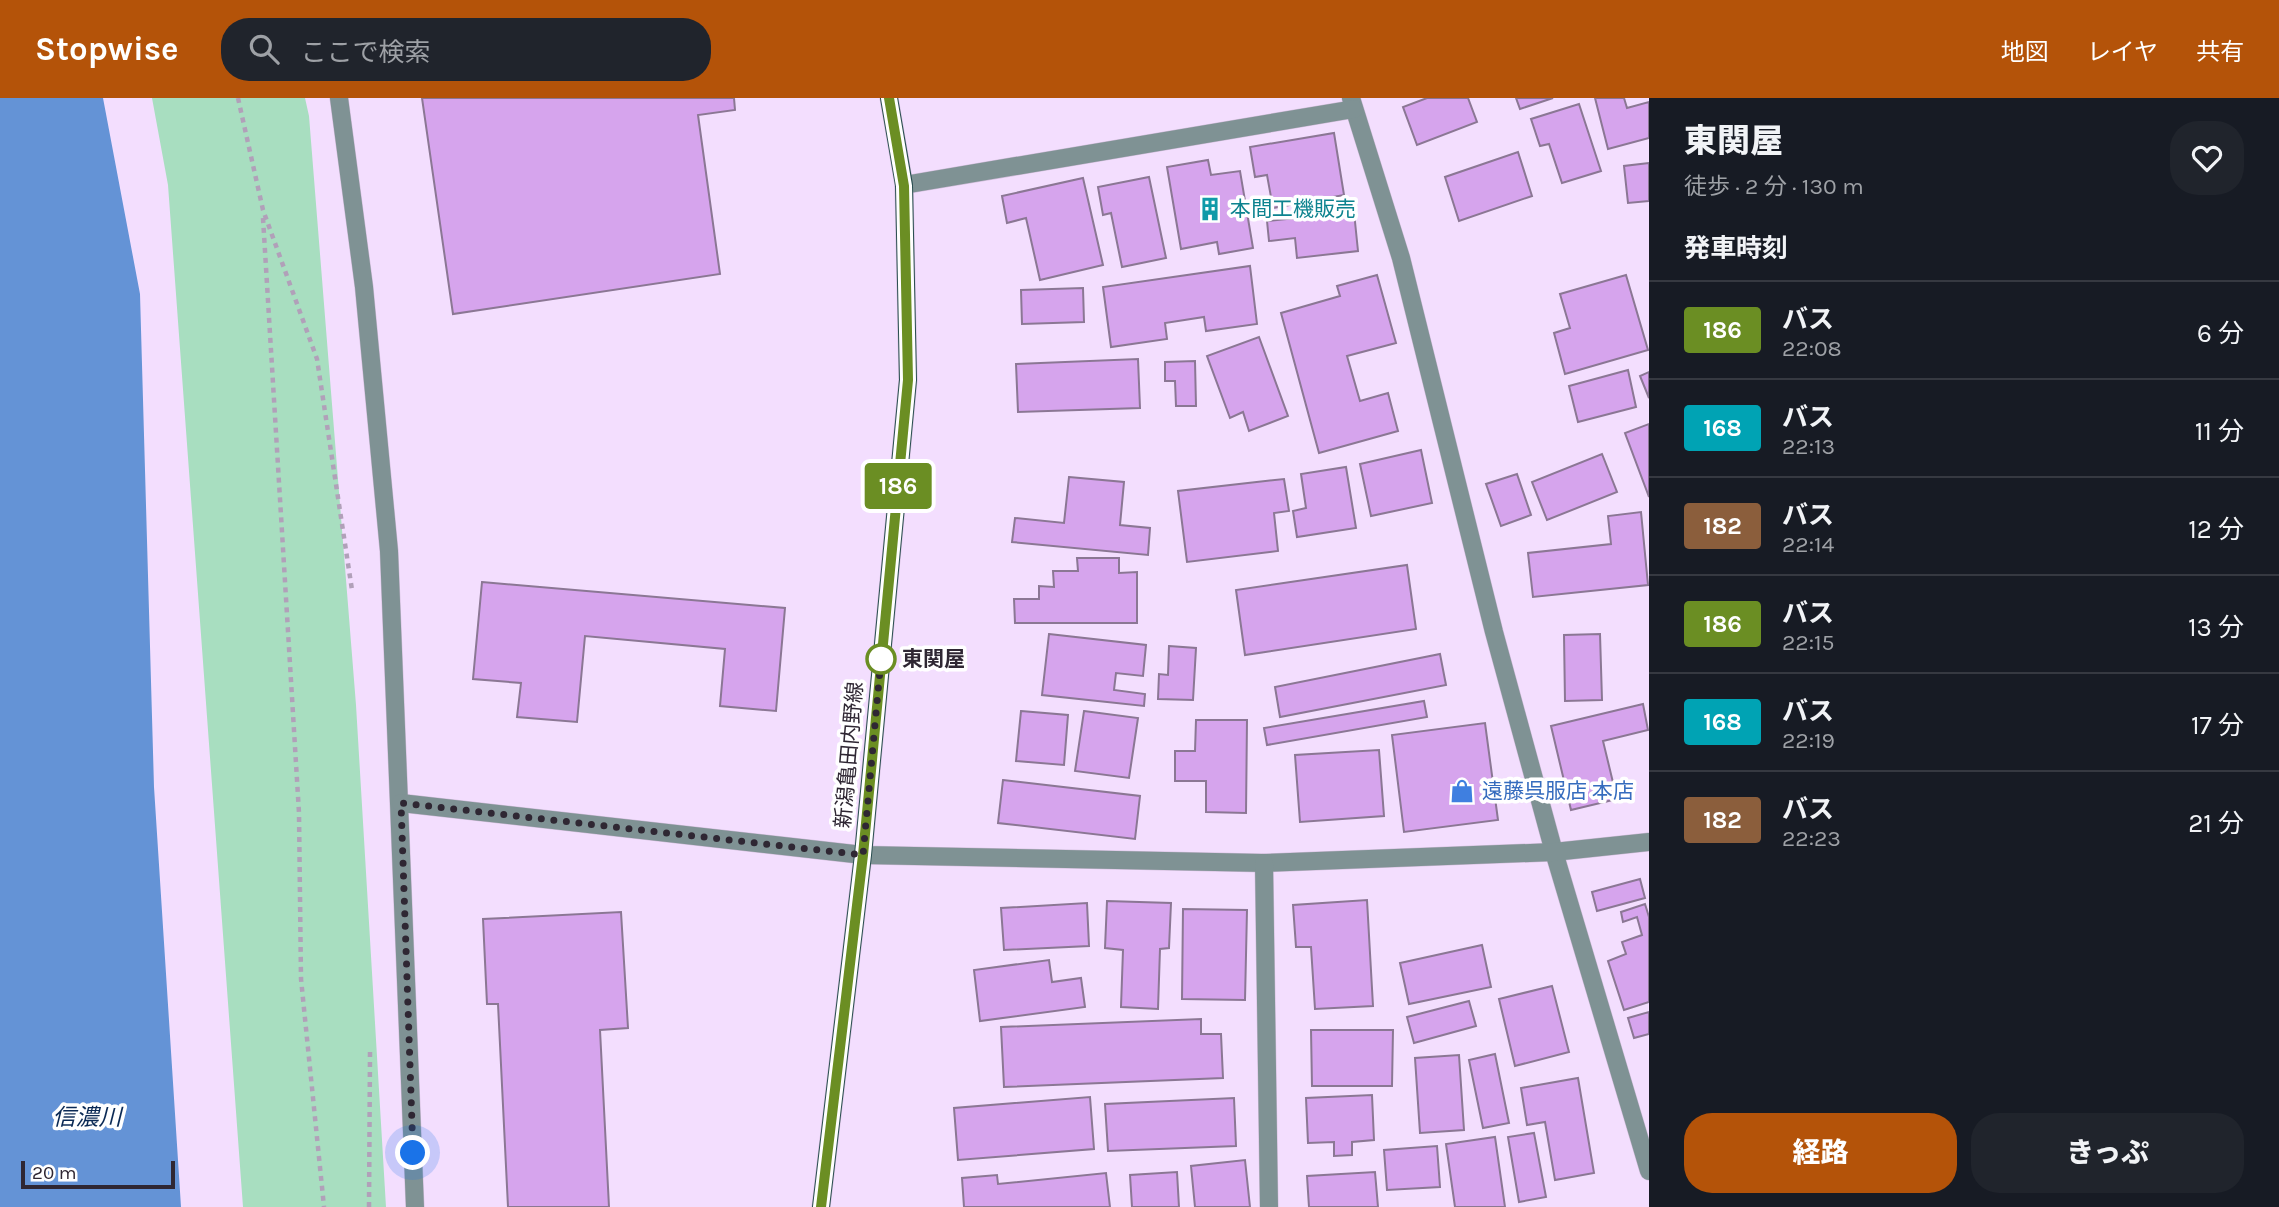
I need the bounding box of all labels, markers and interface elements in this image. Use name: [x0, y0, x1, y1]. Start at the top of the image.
search box: [221, 18, 711, 81]
text: Stopwise: [35, 30, 179, 68]
icon: search: [245, 30, 283, 68]
text: ここで検索: [301, 37, 431, 68]
text: 地図: [2001, 38, 2049, 66]
text: レイヤ: [2087, 38, 2158, 66]
text: 共有: [2196, 38, 2244, 66]
button: heart: [2170, 121, 2244, 195]
text: 東関屋: [1684, 122, 1783, 160]
text: 徒歩 · 2 分 · 130 m: [1684, 173, 1864, 200]
building icon: 本間工機販売: [1196, 195, 1224, 223]
place label: 本間工機販売: [1230, 197, 1356, 221]
text: 発車時刻: [1684, 233, 1788, 264]
text: バス: [1782, 304, 1834, 335]
text: 186: [1703, 316, 1742, 344]
text: 6 分: [2197, 318, 2244, 349]
text: 22:08: [1782, 335, 1842, 362]
text: バス: [1782, 402, 1834, 433]
text: 168: [1703, 414, 1742, 442]
text: 11 分: [2195, 416, 2244, 447]
text: 22:13: [1782, 433, 1835, 460]
line badge: 186: [858, 463, 938, 509]
text: 186: [879, 472, 917, 500]
text: バス: [1782, 500, 1834, 531]
text: 182: [1703, 512, 1742, 540]
text: 12 分: [2188, 514, 2244, 545]
text: 22:14: [1782, 531, 1834, 558]
text: バス: [1782, 598, 1834, 629]
text: 186: [1703, 610, 1742, 638]
text: 13 分: [2188, 612, 2244, 643]
text: 22:15: [1782, 629, 1835, 656]
marker: 東関屋: [866, 644, 896, 674]
place label: 東関屋: [902, 647, 965, 671]
street label: 新潟亀田内野線: [831, 681, 867, 829]
text: バス: [1782, 696, 1834, 727]
text: 168: [1703, 708, 1742, 736]
text: 17 分: [2191, 710, 2244, 741]
text: 22:19: [1782, 727, 1835, 754]
shop icon: 遠藤呉服店 本店: [1448, 777, 1476, 805]
place label: 遠藤呉服店 本店: [1482, 779, 1634, 803]
text: バス: [1782, 794, 1834, 825]
text: 182: [1703, 806, 1742, 834]
text: 21 分: [2188, 808, 2244, 839]
text: 22:23: [1782, 825, 1841, 852]
water label: 信濃川: [53, 1104, 125, 1131]
button: 経路: [1684, 1113, 1957, 1193]
button: きっぷ: [1971, 1113, 2244, 1193]
your location: [395, 1135, 430, 1170]
scale bar: [21, 1158, 175, 1190]
text: 20 m: [32, 1162, 77, 1184]

